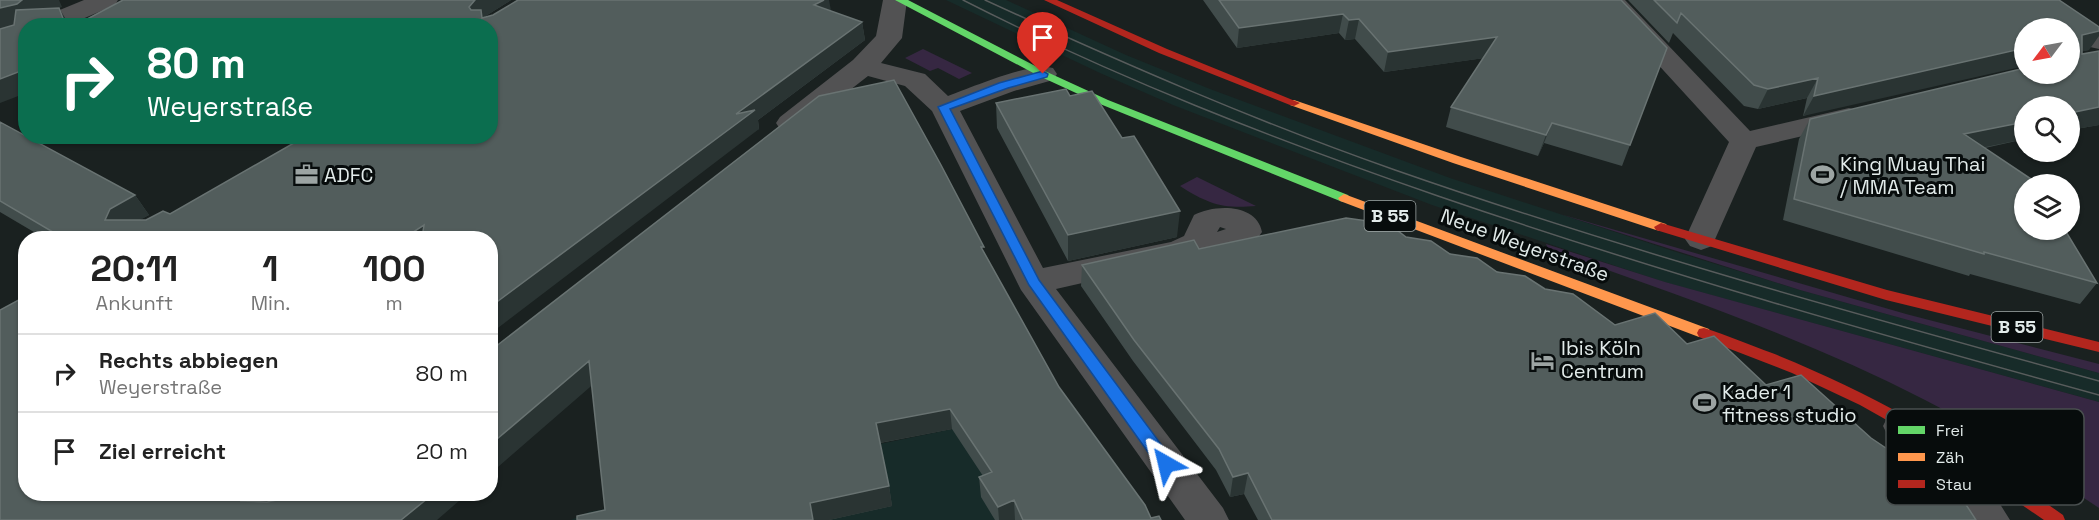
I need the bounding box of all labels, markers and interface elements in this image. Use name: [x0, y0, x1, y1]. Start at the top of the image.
pin: [1017, 12, 1068, 74]
north arrow: [2014, 18, 2080, 84]
map controls: [2014, 18, 2080, 240]
icon: arrive: [1026, 21, 1059, 54]
text: 80 m: [147, 37, 246, 90]
icon: right: [48, 42, 126, 120]
text: Weyerstraße: [147, 89, 313, 124]
button: search: [2014, 96, 2080, 162]
place label: King Muay Thai / MMA Team: [1840, 151, 1985, 200]
office icon: ADFC: [293, 162, 319, 188]
place label: ADFC: [324, 162, 373, 188]
sports icon: King Muay Thai / MMA Team: [1809, 162, 1835, 188]
button: layers: [2014, 174, 2080, 240]
road number: B 55: [1364, 201, 1416, 231]
street label: Neue Weyerstraße: [1437, 202, 1613, 288]
text: 20:11: [90, 246, 178, 292]
text: 1: [262, 246, 279, 292]
text: 100: [363, 246, 426, 292]
text: Ankunft: [96, 290, 173, 316]
text: Min.: [251, 290, 290, 316]
text: m: [386, 290, 403, 316]
road number: B 55: [1992, 312, 2042, 342]
place label: Ibis Köln Centrum: [1561, 335, 1644, 384]
text: Rechts abbiegen: [99, 346, 279, 374]
hotel icon: Ibis Köln Centrum: [1530, 347, 1556, 373]
icon: right: [48, 357, 81, 390]
text: 80 m: [416, 359, 468, 387]
text: Weyerstraße: [99, 374, 222, 400]
place label: Kader 1 fitness studio: [1722, 379, 1857, 428]
sports icon: Kader 1 fitness studio: [1691, 390, 1717, 416]
legend: [1886, 409, 2084, 505]
text: Frei: [1936, 420, 1964, 441]
position arrow: [1134, 432, 1198, 496]
icon: arrive: [48, 435, 81, 468]
text: Ziel erreicht: [99, 437, 226, 465]
text: 20 m: [416, 437, 468, 465]
text: Zäh: [1936, 447, 1964, 468]
text: Stau: [1936, 474, 1972, 495]

